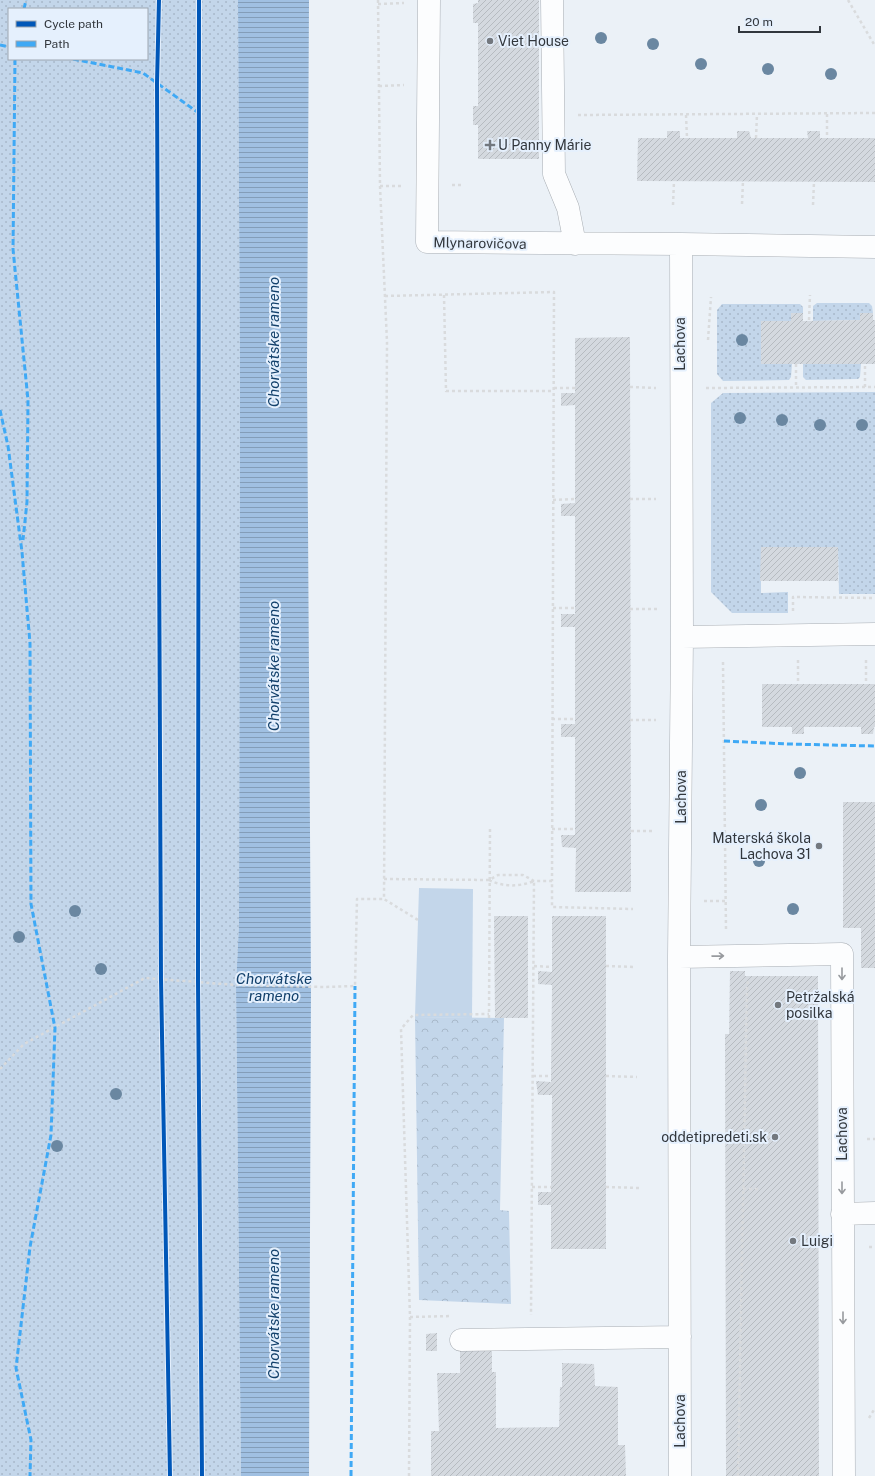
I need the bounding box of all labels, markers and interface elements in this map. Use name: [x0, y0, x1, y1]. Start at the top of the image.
legend: [8, 8, 148, 60]
scale bar: [739, 8, 820, 34]
text: 20 m: [745, 15, 773, 29]
text: Cycle path: [44, 17, 103, 31]
place label: Viet House: [498, 33, 569, 49]
marker: Viet House: [485, 36, 495, 46]
text: Path: [44, 37, 70, 51]
place label: U Panny Márie: [498, 137, 592, 153]
marker: U Panny Márie: [485, 140, 495, 150]
street label: Mlynarovičova: [433, 234, 527, 252]
water label: Chorvátske rameno: [265, 277, 282, 407]
street label: Lachova: [672, 317, 688, 371]
water label: Chorvátske rameno: [265, 601, 282, 731]
street label: Lachova: [673, 770, 689, 824]
place label: Materská škola Lachova 31: [712, 830, 811, 862]
marker: Materská škola Lachova 31: [814, 841, 824, 851]
one-way arrow: [711, 952, 724, 960]
one-way arrow: [838, 967, 846, 980]
water label: Chorvátske rameno: [236, 970, 312, 1004]
place label: Petržalská posilka: [786, 989, 854, 1021]
marker: Petržalská posilka: [773, 1000, 783, 1010]
street label: Lachova: [834, 1107, 850, 1161]
place label: oddetipredeti.sk: [661, 1129, 767, 1145]
marker: oddetipredeti.sk: [770, 1132, 780, 1142]
one-way arrow: [838, 1181, 846, 1194]
place label: Luigi: [801, 1233, 833, 1249]
marker: Luigi: [788, 1236, 798, 1246]
water label: Chorvátske rameno: [265, 1249, 282, 1379]
one-way arrow: [839, 1311, 847, 1324]
street label: Lachova: [672, 1394, 688, 1448]

